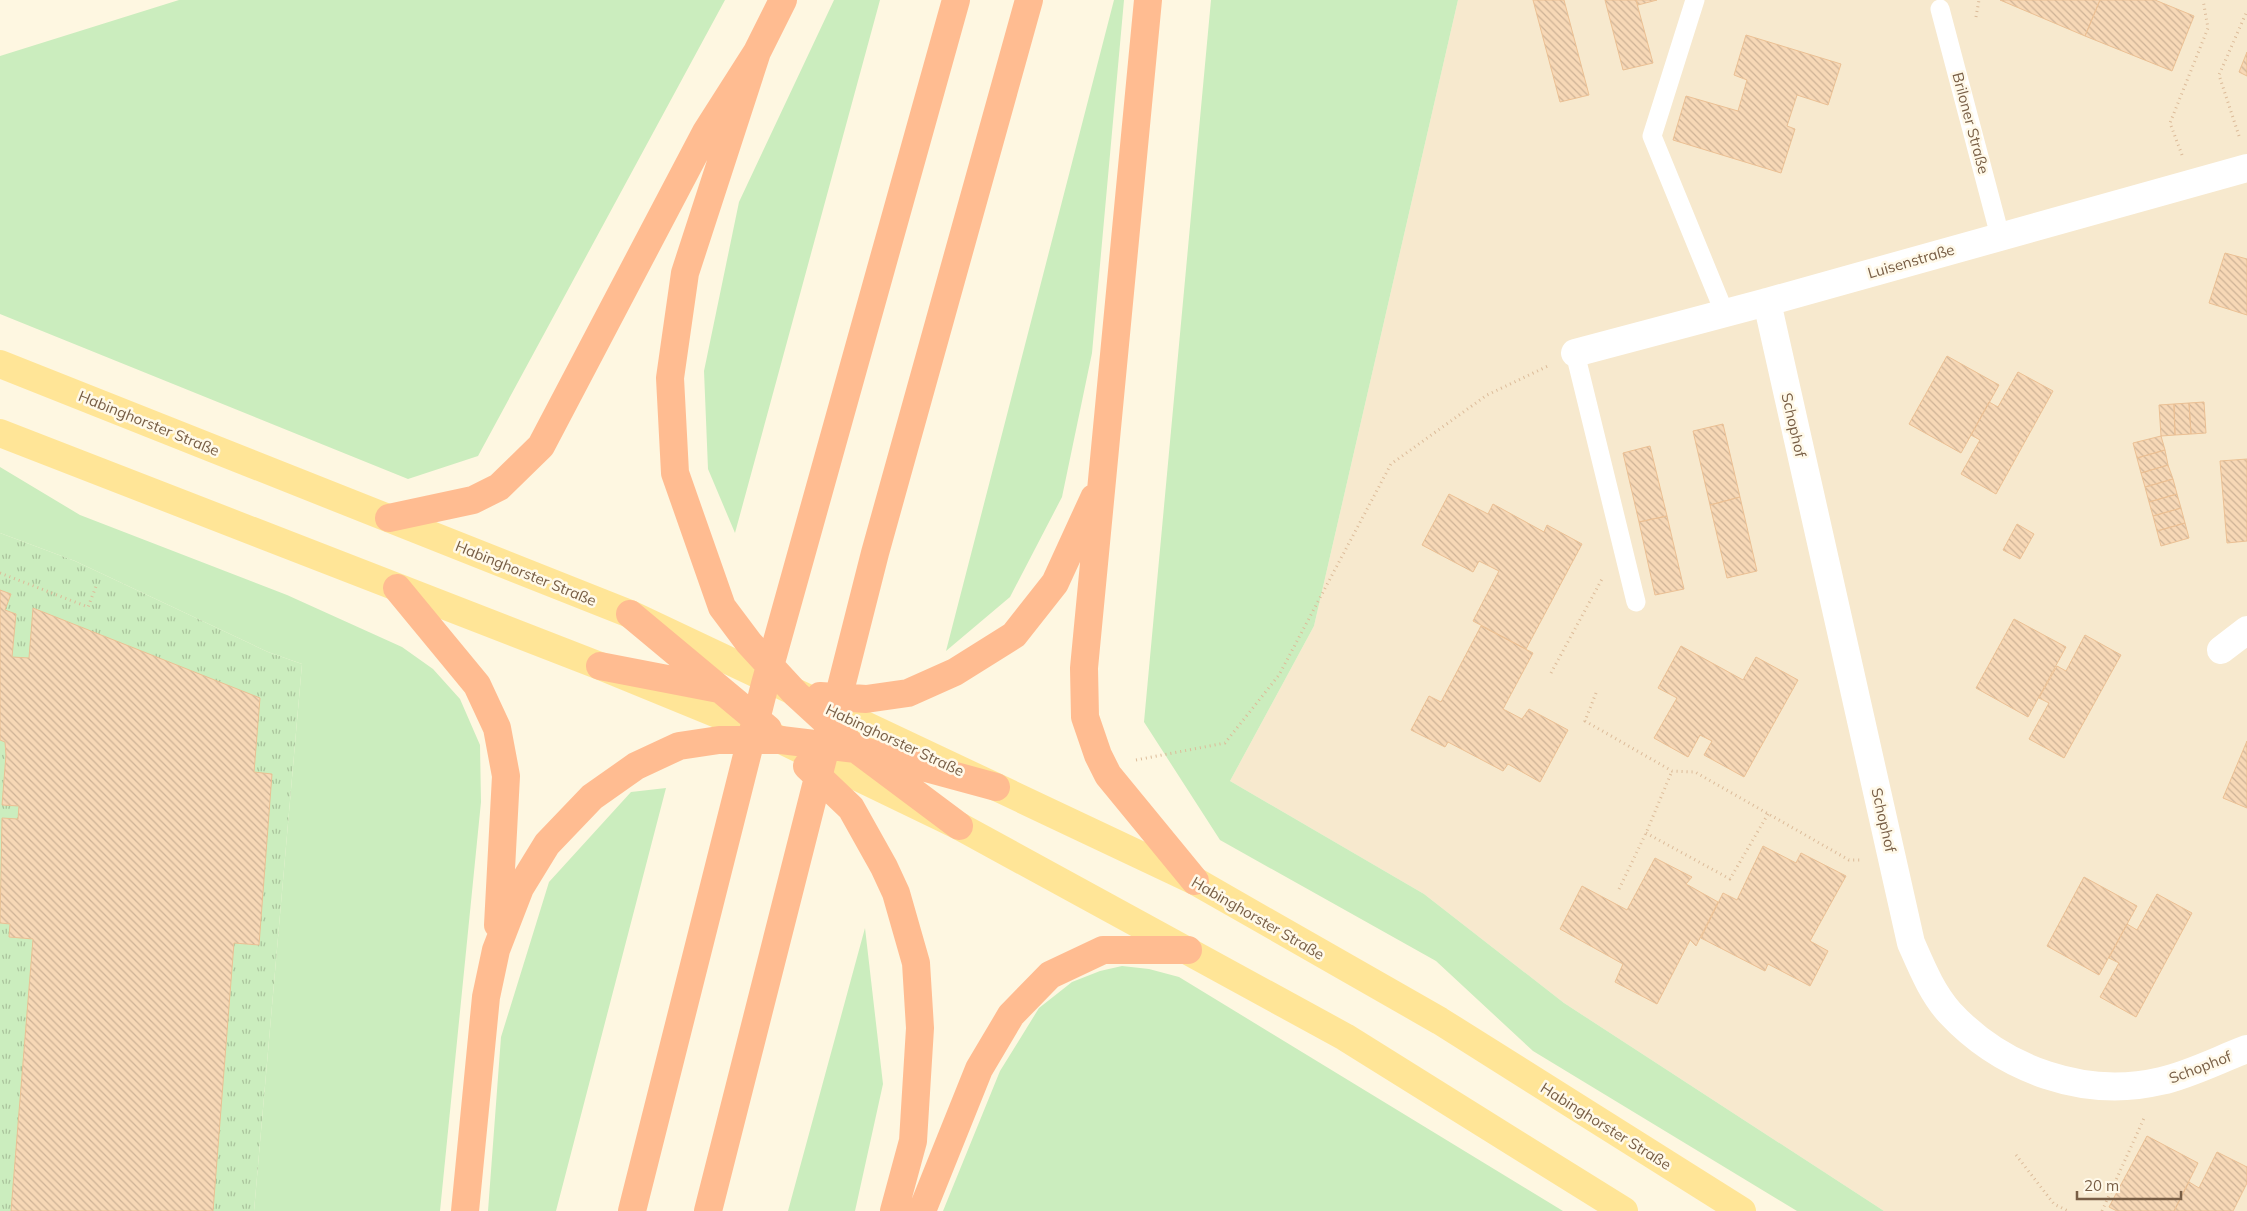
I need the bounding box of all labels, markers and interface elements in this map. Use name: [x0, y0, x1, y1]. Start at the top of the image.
street label: Briloner Straße: [1948, 70, 1994, 176]
street label: Luisenstraße: [1865, 240, 1957, 282]
street label: Habinghorster Straße: [76, 386, 222, 460]
street label: Schophof: [1777, 391, 1811, 460]
street label: Habinghorster Straße: [453, 536, 599, 610]
street label: Habinghorster Straße: [823, 700, 967, 780]
street label: Schophof: [1867, 786, 1901, 855]
street label: Habinghorster Straße: [1188, 872, 1328, 964]
street label: Schophof: [2166, 1046, 2235, 1088]
street label: Habinghorster Straße: [1537, 1078, 1675, 1174]
scale bar: [2077, 1168, 2181, 1200]
text: 20 m: [2084, 1176, 2119, 1195]

